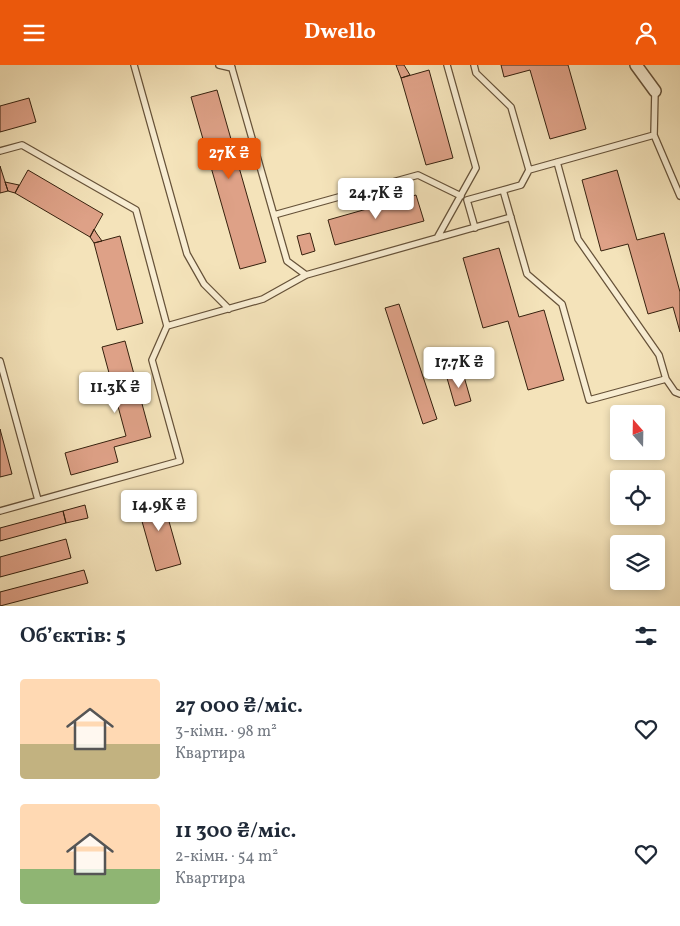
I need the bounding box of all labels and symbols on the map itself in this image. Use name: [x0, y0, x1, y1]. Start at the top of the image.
pin: 27K ₴: [194, 137, 264, 180]
pin: 24.7K ₴: [330, 177, 422, 220]
pin: 17.7K ₴: [413, 347, 505, 389]
pin: 11.3K ₴: [69, 371, 161, 414]
north arrow: [610, 405, 665, 460]
pin: 14.9K ₴: [113, 489, 205, 532]

